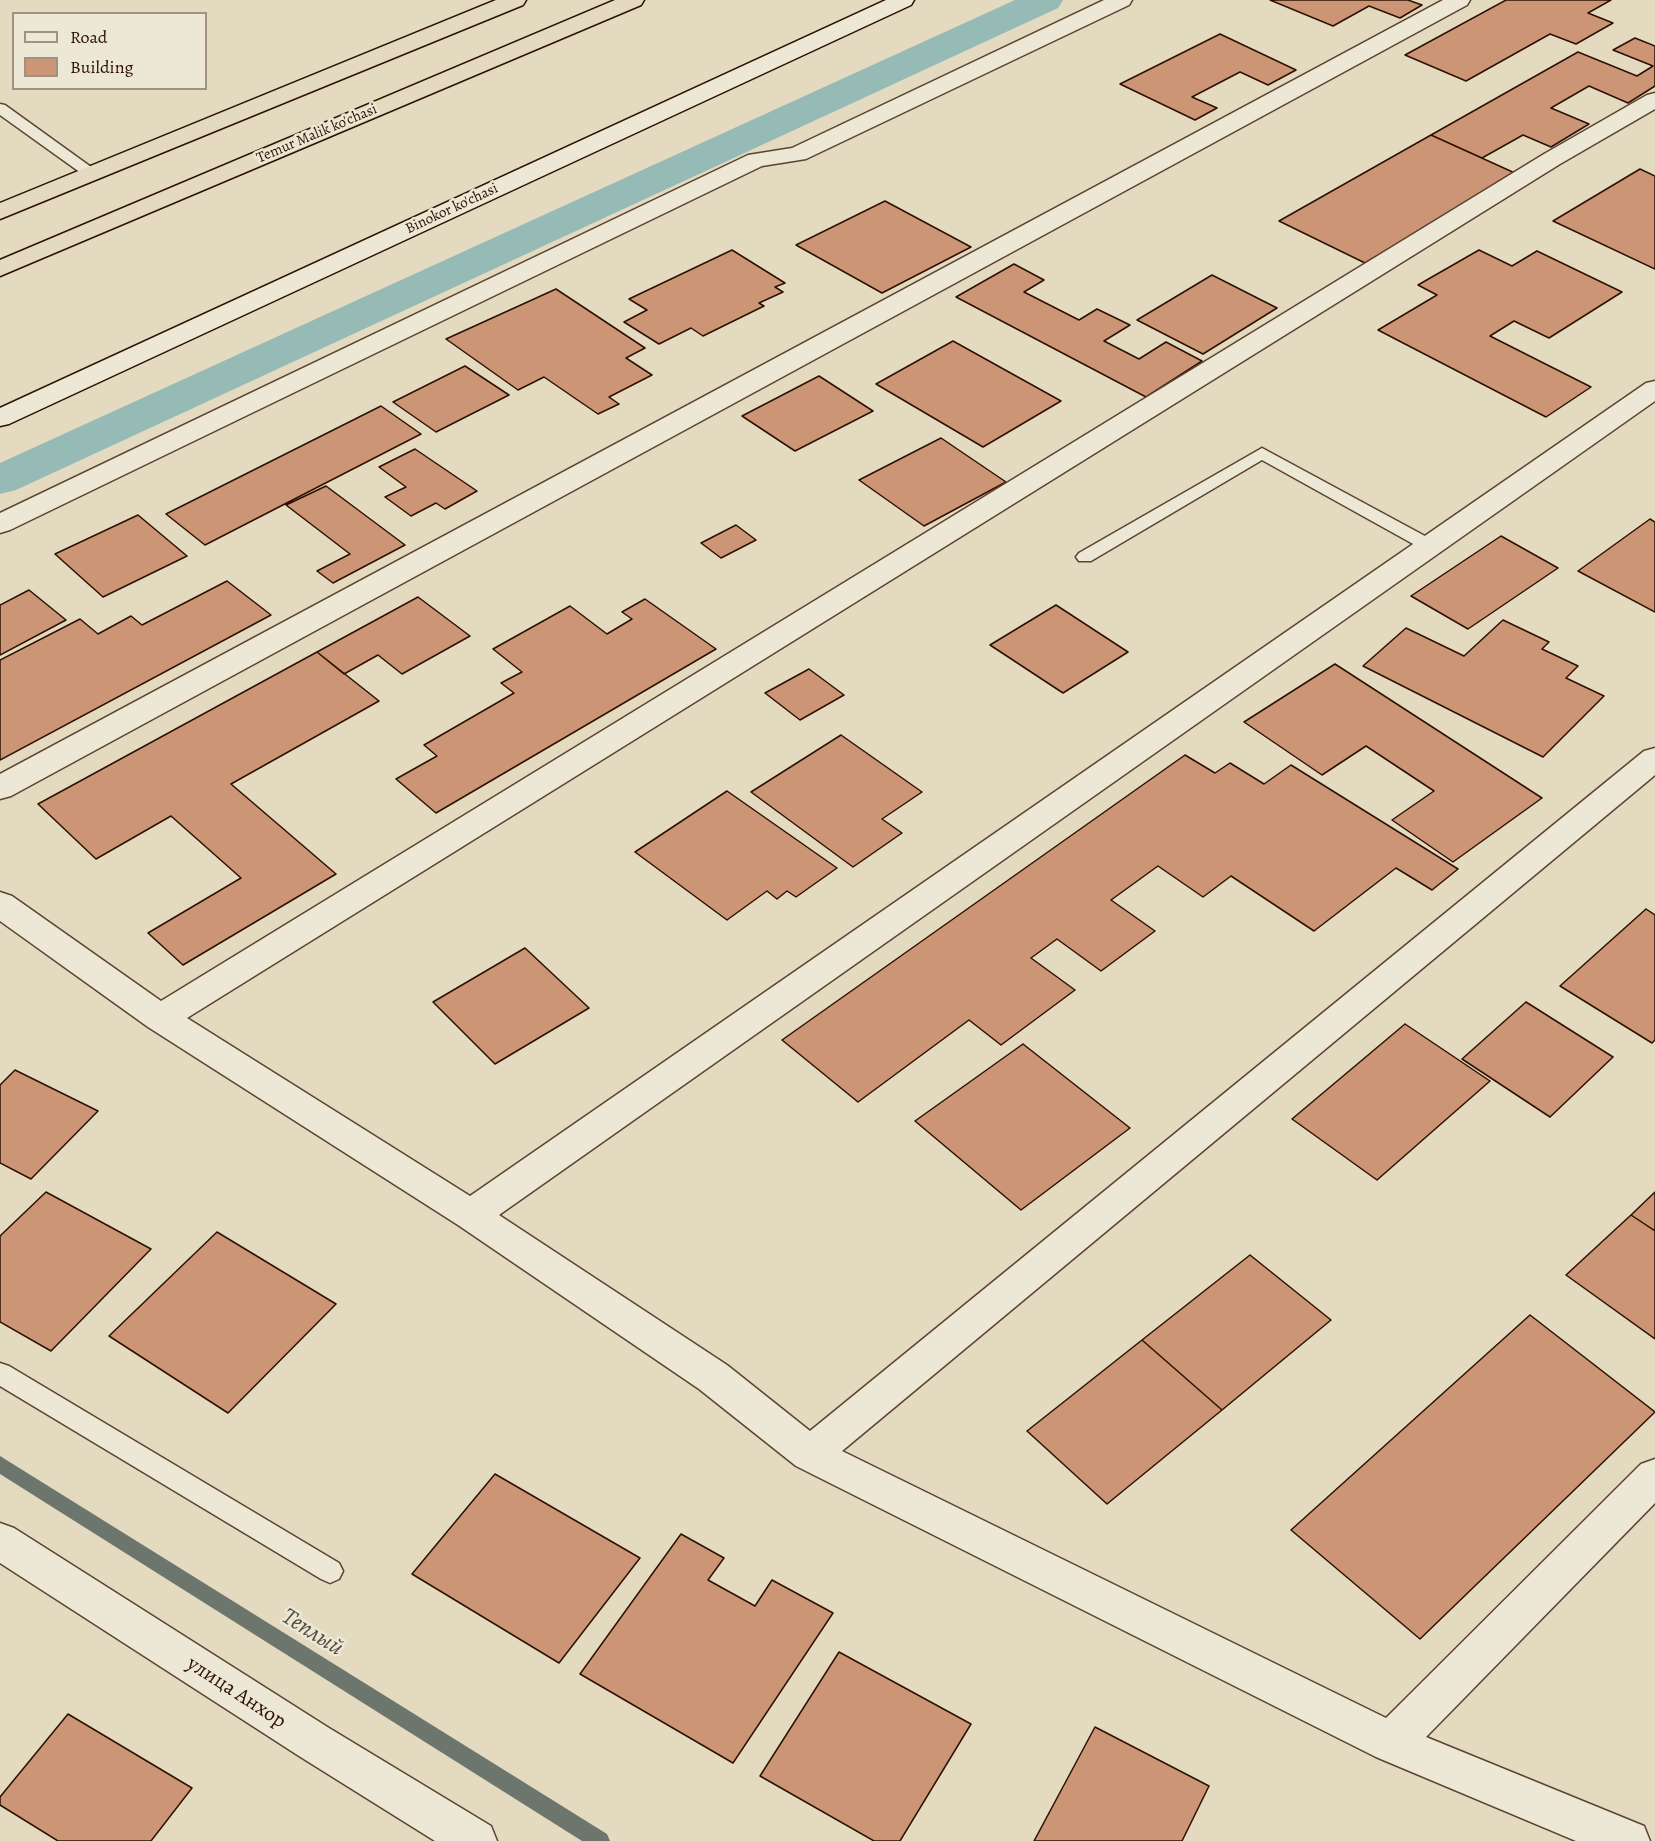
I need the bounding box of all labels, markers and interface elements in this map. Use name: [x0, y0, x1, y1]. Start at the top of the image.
legend: [12, 12, 207, 90]
text: Road: [70, 25, 107, 49]
text: Building: [70, 55, 134, 79]
street label: Temur Malik ko'chasi: [254, 100, 380, 168]
street label: Binokor ko'chasi: [403, 180, 501, 238]
water label: Теплый: [276, 1603, 348, 1663]
street label: улица Анхор: [182, 1652, 290, 1734]

